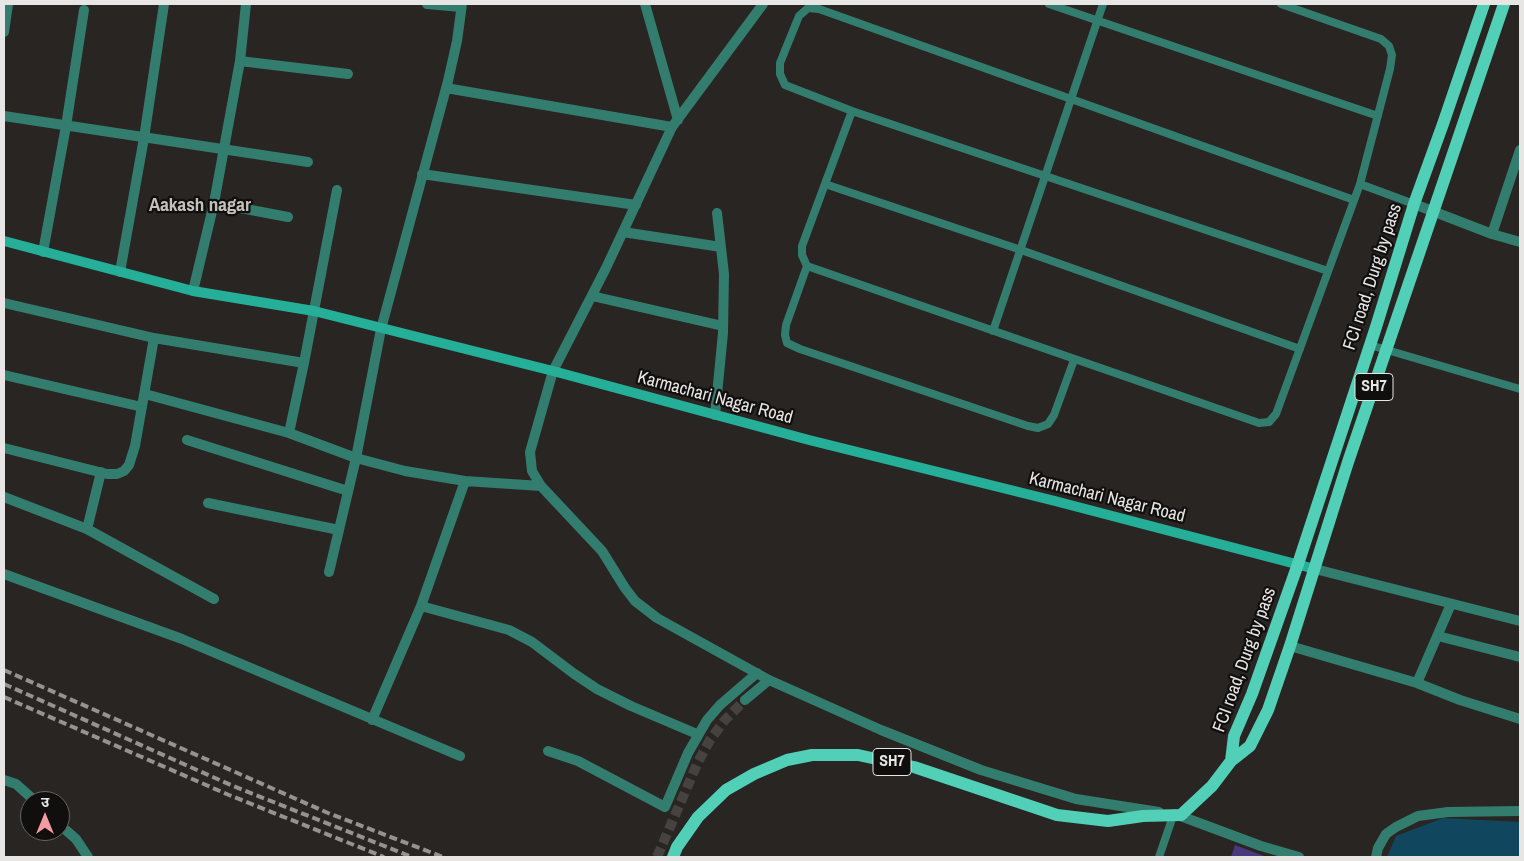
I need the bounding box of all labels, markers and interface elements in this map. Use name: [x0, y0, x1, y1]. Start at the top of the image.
district label: Aakash nagar: [149, 195, 251, 217]
street label: FCI road, Durg by pass: [1339, 201, 1407, 353]
street label: Karmachari Nagar Road: [635, 367, 795, 429]
road number: SH7: [1355, 374, 1393, 401]
street label: Karmachari Nagar Road: [1027, 468, 1187, 528]
street label: FCI road, Durg by pass: [1209, 585, 1281, 735]
road number: SH7: [873, 749, 911, 776]
north arrow: [20, 791, 70, 841]
text: उ: [41, 793, 49, 811]

